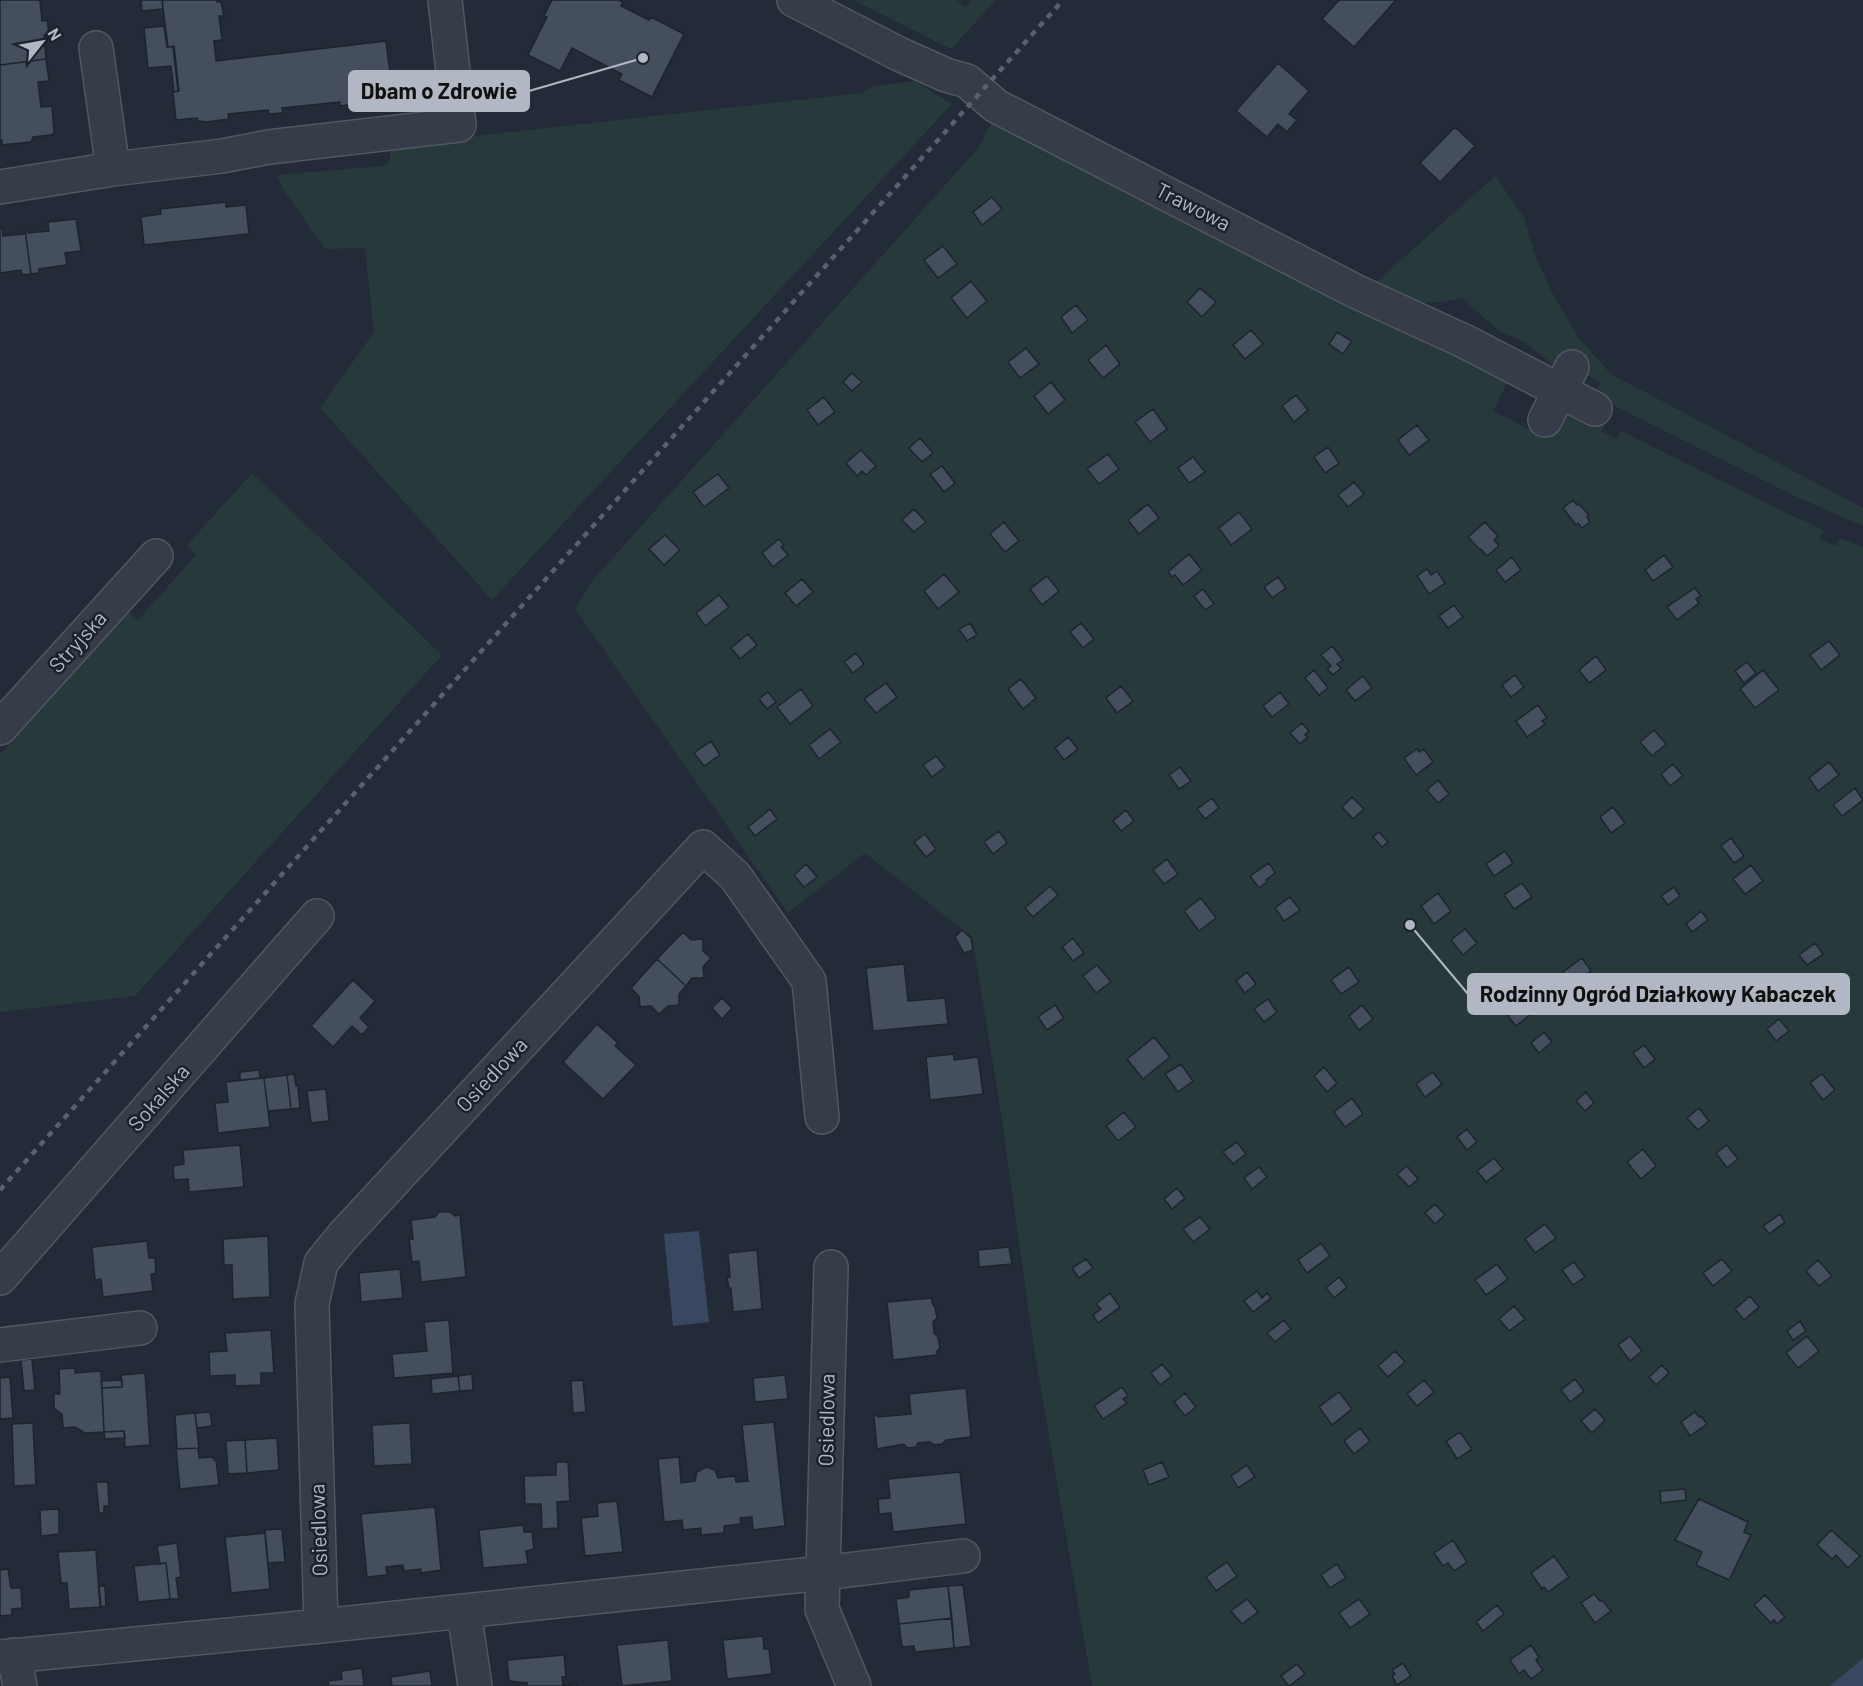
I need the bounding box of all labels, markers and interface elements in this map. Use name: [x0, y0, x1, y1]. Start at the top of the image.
north arrow: [12, 12, 72, 72]
text: N: [44, 25, 66, 43]
callout: Dbam o Zdrowie: [349, 71, 529, 111]
text: Dbam o Zdrowie: [361, 77, 517, 103]
street label: Trawowa: [1152, 176, 1235, 235]
street label: Stryjska: [43, 605, 111, 677]
callout: Rodzinny Ogród Działkowy Kabaczek: [1468, 974, 1849, 1014]
text: Rodzinny Ogród Działkowy Kabaczek: [1480, 980, 1837, 1006]
street label: Osiedlowa: [450, 1032, 532, 1116]
street label: Sokalska: [122, 1058, 194, 1136]
street label: Osiedlowa: [812, 1373, 839, 1467]
street label: Osiedlowa: [303, 1483, 332, 1577]

